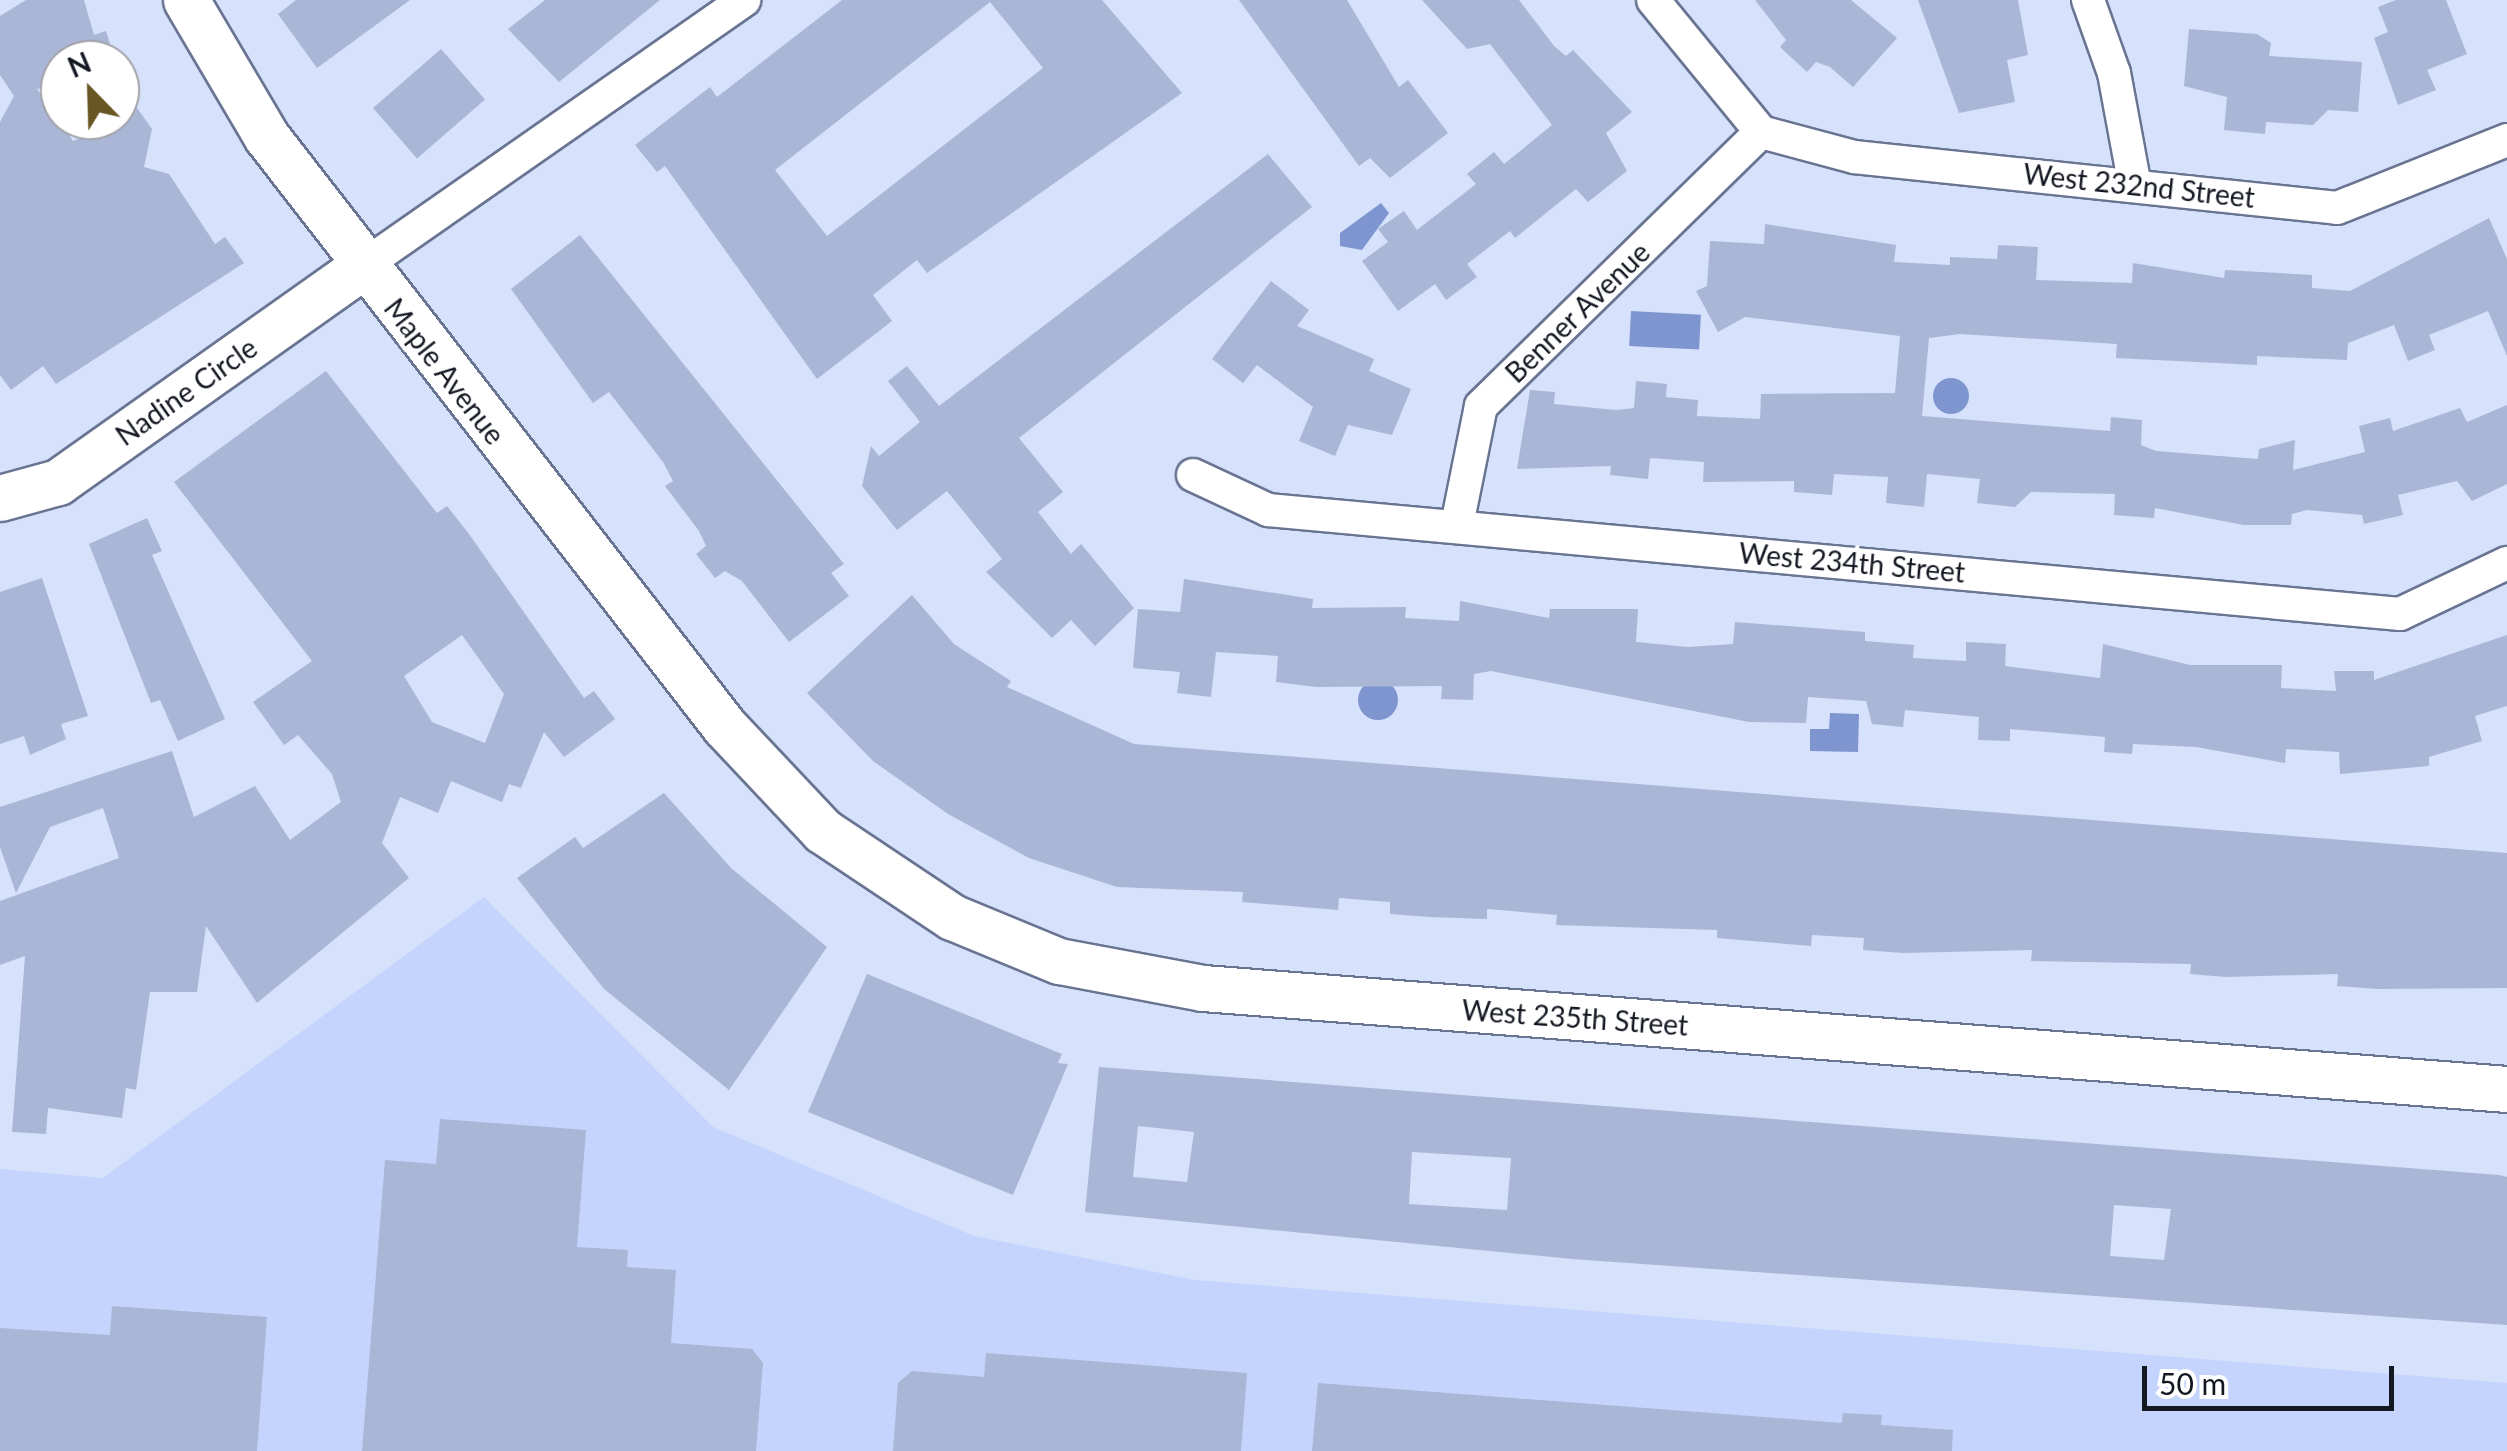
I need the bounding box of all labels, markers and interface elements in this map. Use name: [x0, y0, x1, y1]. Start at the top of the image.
north arrow: [40, 40, 140, 140]
text: N: [62, 44, 96, 84]
street label: West 232nd Street: [2022, 156, 2256, 214]
street label: Benner Avenue: [1497, 234, 1657, 390]
street label: Maple Avenue: [377, 291, 513, 451]
street label: Nadine Circle: [109, 330, 263, 452]
street label: West 234th Street: [1738, 535, 1966, 589]
street label: West 235th Street: [1461, 992, 1689, 1042]
scale bar: [2147, 1346, 2400, 1408]
text: 50 m: [2159, 1365, 2226, 1401]

